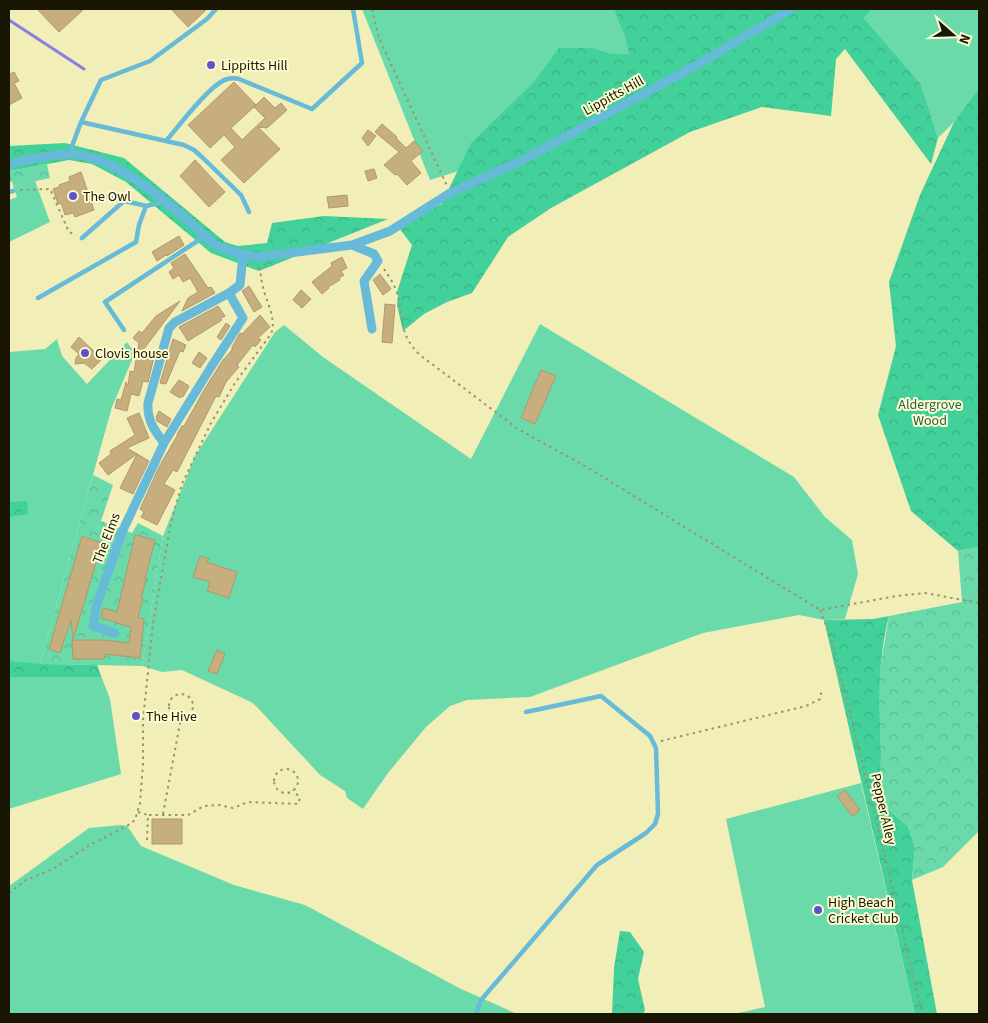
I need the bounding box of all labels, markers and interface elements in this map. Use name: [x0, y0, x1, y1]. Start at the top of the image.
north arrow: [928, 10, 978, 60]
text: N: [953, 31, 975, 47]
place label: Lippitts Hill: [221, 56, 288, 76]
marker: Lippitts Hill: [205, 59, 217, 71]
street label: Lippitts Hill: [579, 71, 648, 121]
place label: The Owl: [83, 187, 131, 207]
marker: The Owl: [67, 190, 79, 202]
place label: Clovis house: [95, 344, 168, 364]
marker: Clovis house: [79, 347, 91, 359]
park label: Aldergrove Wood: [898, 395, 962, 431]
street label: The Elms: [88, 510, 126, 567]
place label: The Hive: [146, 707, 197, 727]
marker: The Hive: [130, 710, 142, 722]
street label: Pepper Alley: [865, 771, 901, 847]
place label: High Beach Cricket Club: [828, 893, 899, 929]
marker: High Beach Cricket Club: [812, 904, 824, 916]

